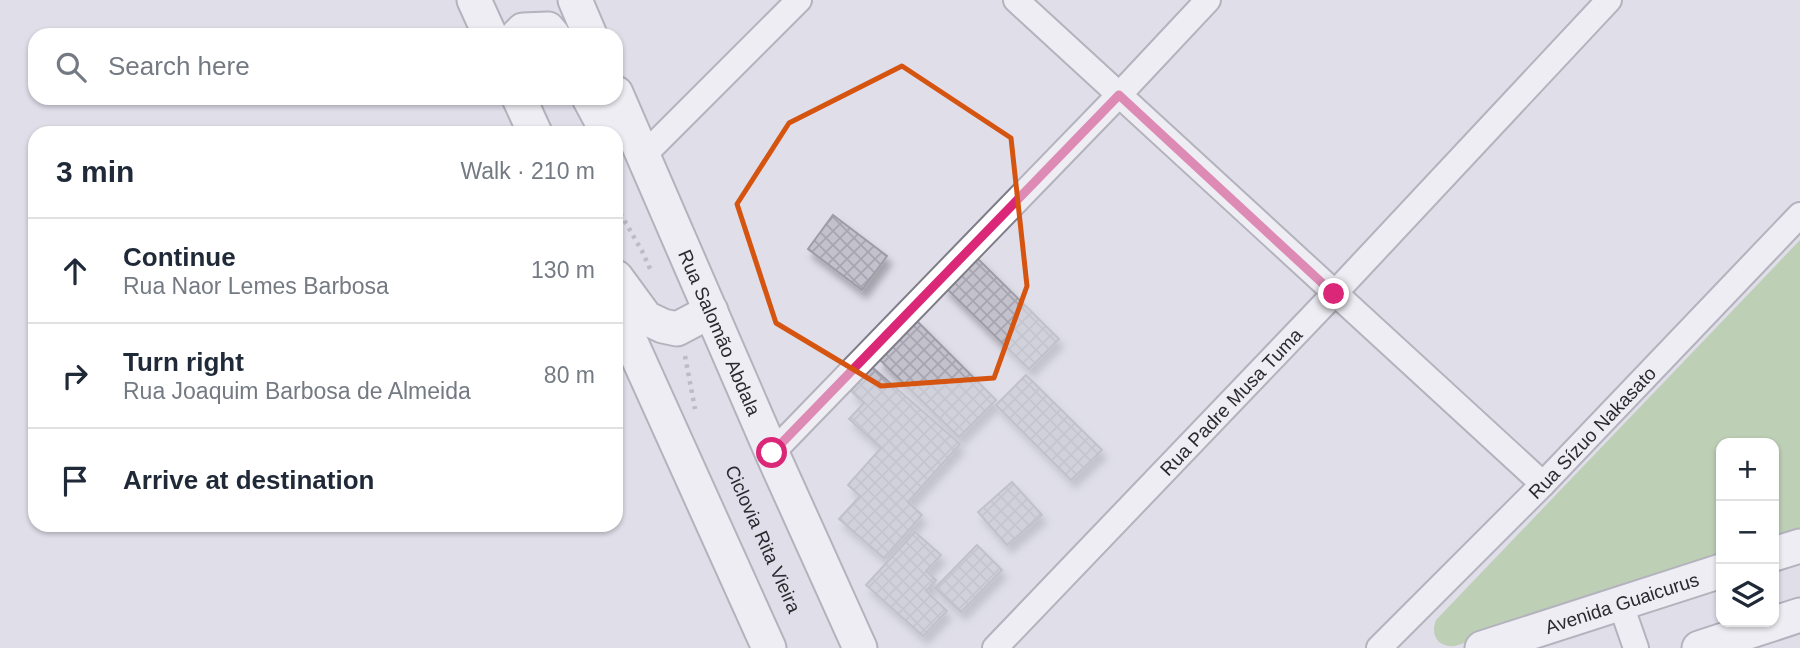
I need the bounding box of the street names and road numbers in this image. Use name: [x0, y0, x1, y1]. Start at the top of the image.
street label: Rua Salomão Abdala: [675, 246, 765, 419]
street label: Rua Padre Musa Tuma: [1156, 324, 1306, 480]
street label: Rua Sízuo Nakasato: [1524, 362, 1660, 503]
street label: Ciclovia Rita Vieira: [721, 462, 805, 616]
street label: Avenida Guaicurus: [1542, 568, 1701, 637]

